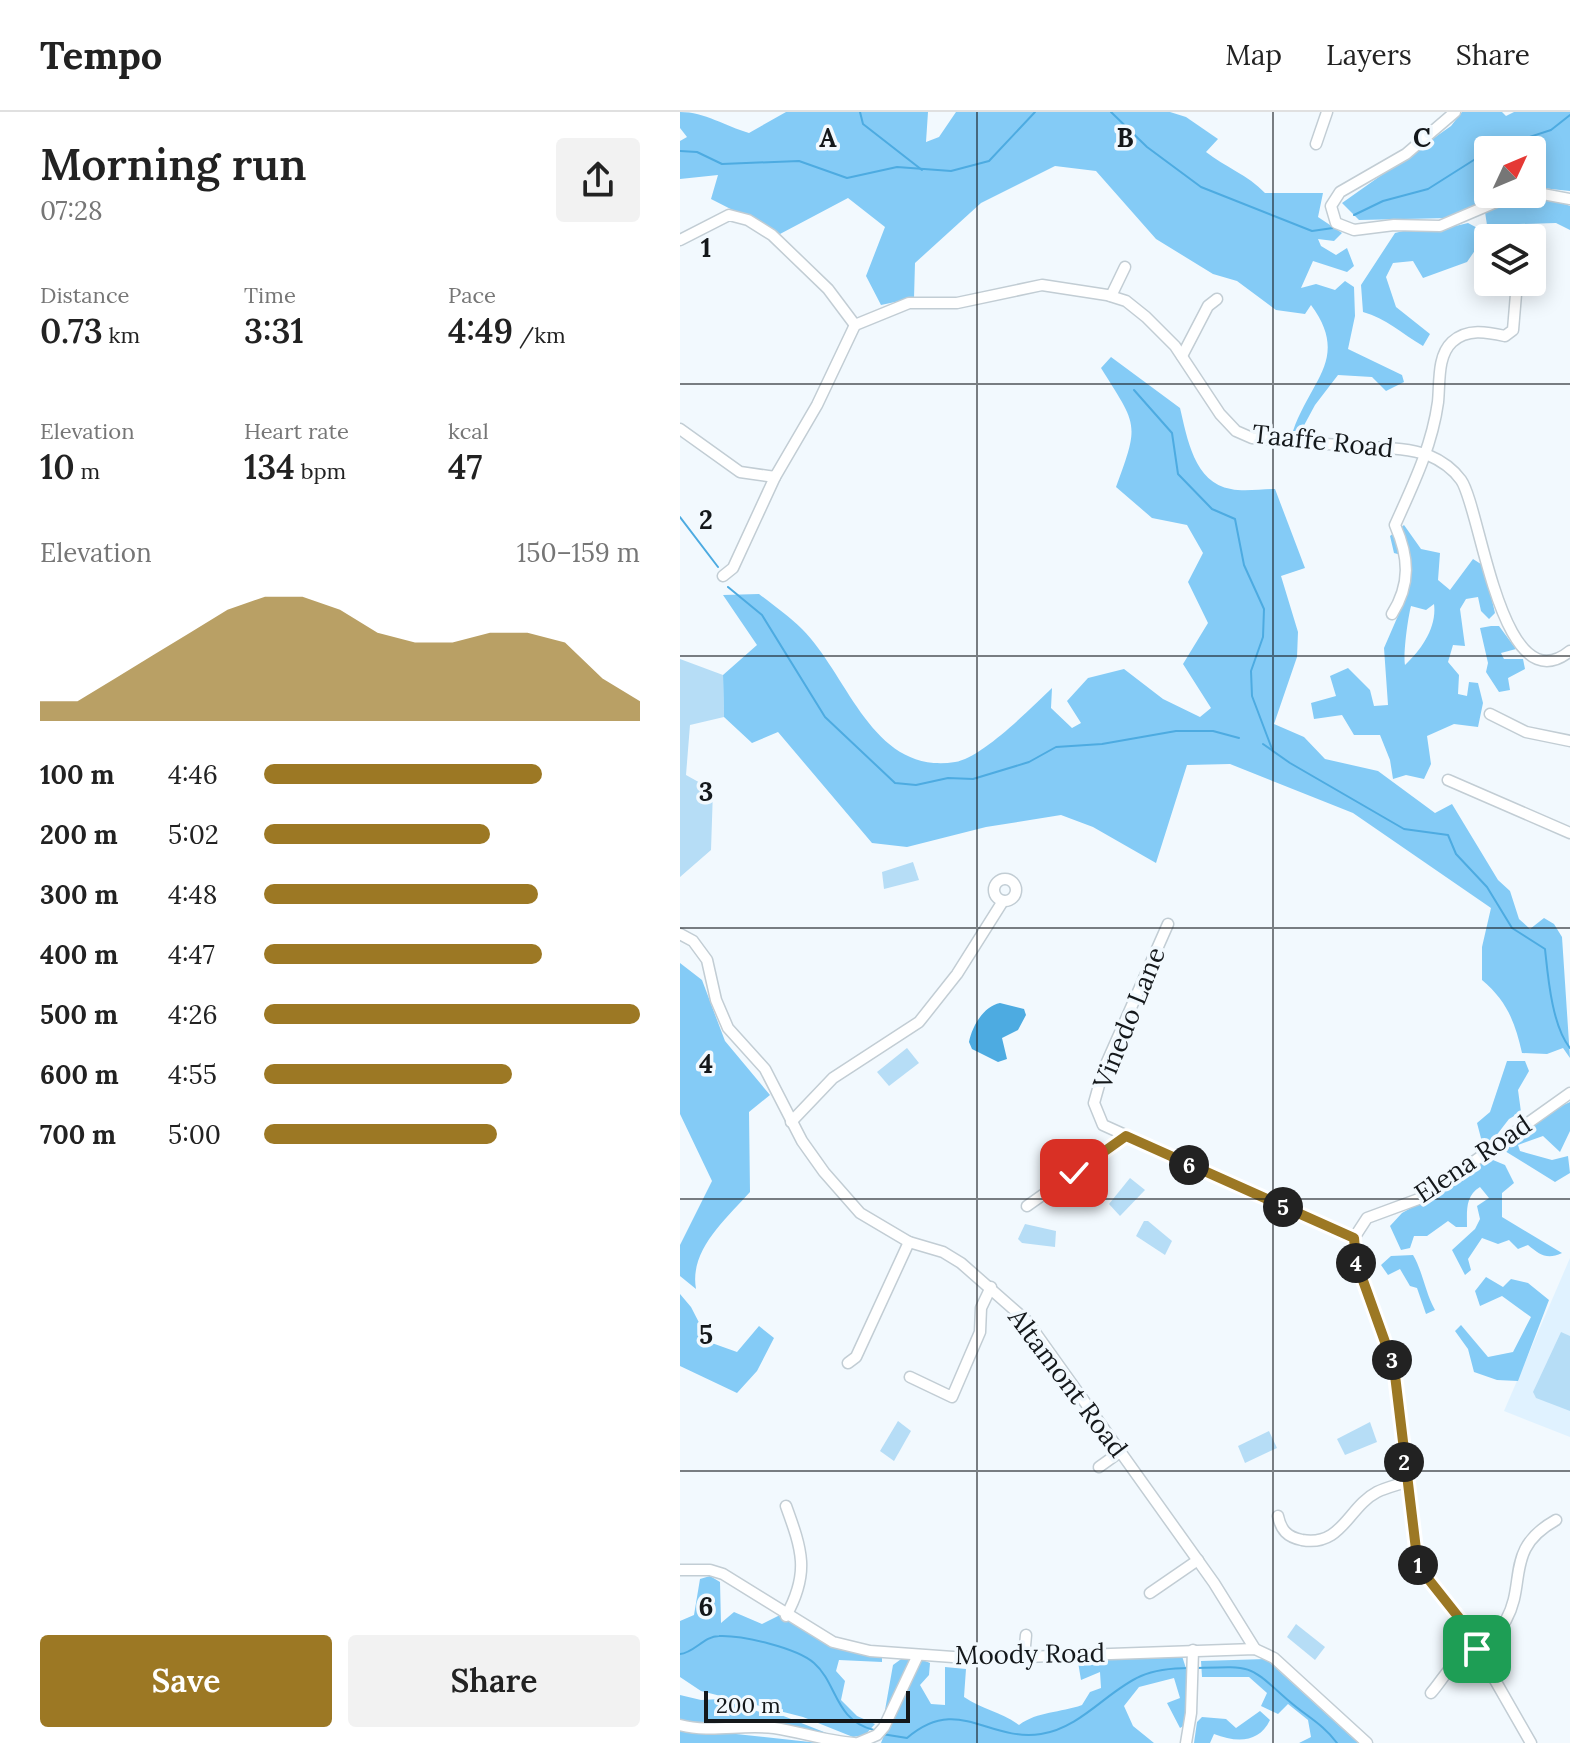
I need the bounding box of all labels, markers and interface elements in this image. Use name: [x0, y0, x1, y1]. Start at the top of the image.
text: Tempo: [40, 31, 162, 79]
text: Map: [1225, 37, 1282, 73]
text: Layers: [1326, 37, 1412, 73]
text: Share: [1456, 37, 1530, 73]
text: A: [819, 121, 837, 154]
text: B: [1116, 121, 1134, 154]
text: C: [1413, 121, 1431, 154]
text: Morning run: [40, 136, 307, 192]
north arrow: [1474, 136, 1546, 208]
map controls: [1474, 136, 1546, 296]
button: share: [556, 138, 640, 222]
text: 07:28: [40, 194, 103, 227]
button: layers: [1474, 224, 1546, 296]
text: 1: [701, 231, 711, 264]
text: Distance: [40, 281, 130, 309]
text: Time: [244, 281, 296, 309]
text: Pace: [448, 281, 496, 309]
text: 0.73: [40, 309, 103, 352]
text: 3:31: [244, 309, 304, 352]
text: 4:49: [448, 309, 513, 352]
text: km: [103, 321, 140, 349]
text: /km: [513, 321, 566, 349]
text: Elevation: [40, 417, 135, 445]
text: Heart rate: [244, 417, 349, 445]
text: kcal: [448, 417, 489, 445]
street label: Taaffe Road: [1251, 417, 1395, 464]
text: 10: [40, 445, 75, 488]
text: 134: [244, 445, 295, 488]
text: 47: [448, 445, 482, 488]
text: m: [75, 457, 100, 485]
text: bpm: [295, 457, 346, 485]
text: 2: [699, 503, 713, 536]
text: Elevation: [40, 536, 152, 569]
text: 150–159 m: [517, 536, 640, 569]
text: 100 m: [40, 758, 114, 791]
text: 4:46: [168, 758, 218, 791]
text: 3: [699, 775, 713, 808]
text: 200 m: [40, 818, 118, 851]
text: 5:02: [168, 818, 219, 851]
text: 300 m: [40, 878, 118, 911]
text: 4:48: [168, 878, 217, 911]
text: 400 m: [40, 938, 118, 971]
text: 4:47: [168, 938, 215, 971]
street label: Vinedo Lane: [1085, 942, 1172, 1095]
text: 500 m: [40, 998, 118, 1031]
text: 4:26: [168, 998, 218, 1031]
text: 4: [699, 1047, 713, 1080]
text: 600 m: [40, 1058, 119, 1091]
text: 4:55: [168, 1058, 217, 1091]
street label: Elena Road: [1408, 1108, 1537, 1210]
text: 700 m: [40, 1118, 116, 1151]
text: 5:00: [168, 1118, 221, 1151]
pin: [1040, 1139, 1108, 1207]
pin: 6: [1169, 1145, 1209, 1185]
icon: check: [1052, 1151, 1096, 1195]
text: 6: [1183, 1151, 1195, 1179]
pin: 5: [1263, 1187, 1303, 1227]
text: 5: [1277, 1193, 1289, 1221]
pin: 4: [1336, 1243, 1376, 1283]
text: 4: [1350, 1249, 1362, 1277]
street label: Altamont Road: [1001, 1301, 1135, 1464]
text: 5: [699, 1318, 713, 1351]
pin: 3: [1372, 1340, 1412, 1380]
text: 3: [1386, 1346, 1398, 1374]
pin: 2: [1384, 1442, 1424, 1482]
text: 2: [1398, 1448, 1410, 1476]
pin: 1: [1398, 1545, 1438, 1585]
text: 1: [1414, 1551, 1422, 1579]
text: 6: [699, 1590, 713, 1623]
pin: [1443, 1615, 1511, 1683]
icon: arrive: [1455, 1627, 1499, 1671]
button: Save: [40, 1635, 332, 1727]
button: Share: [348, 1635, 640, 1727]
street label: Moody Road: [955, 1636, 1105, 1671]
scale bar: [704, 1687, 910, 1723]
text: 200 m: [716, 1691, 781, 1719]

